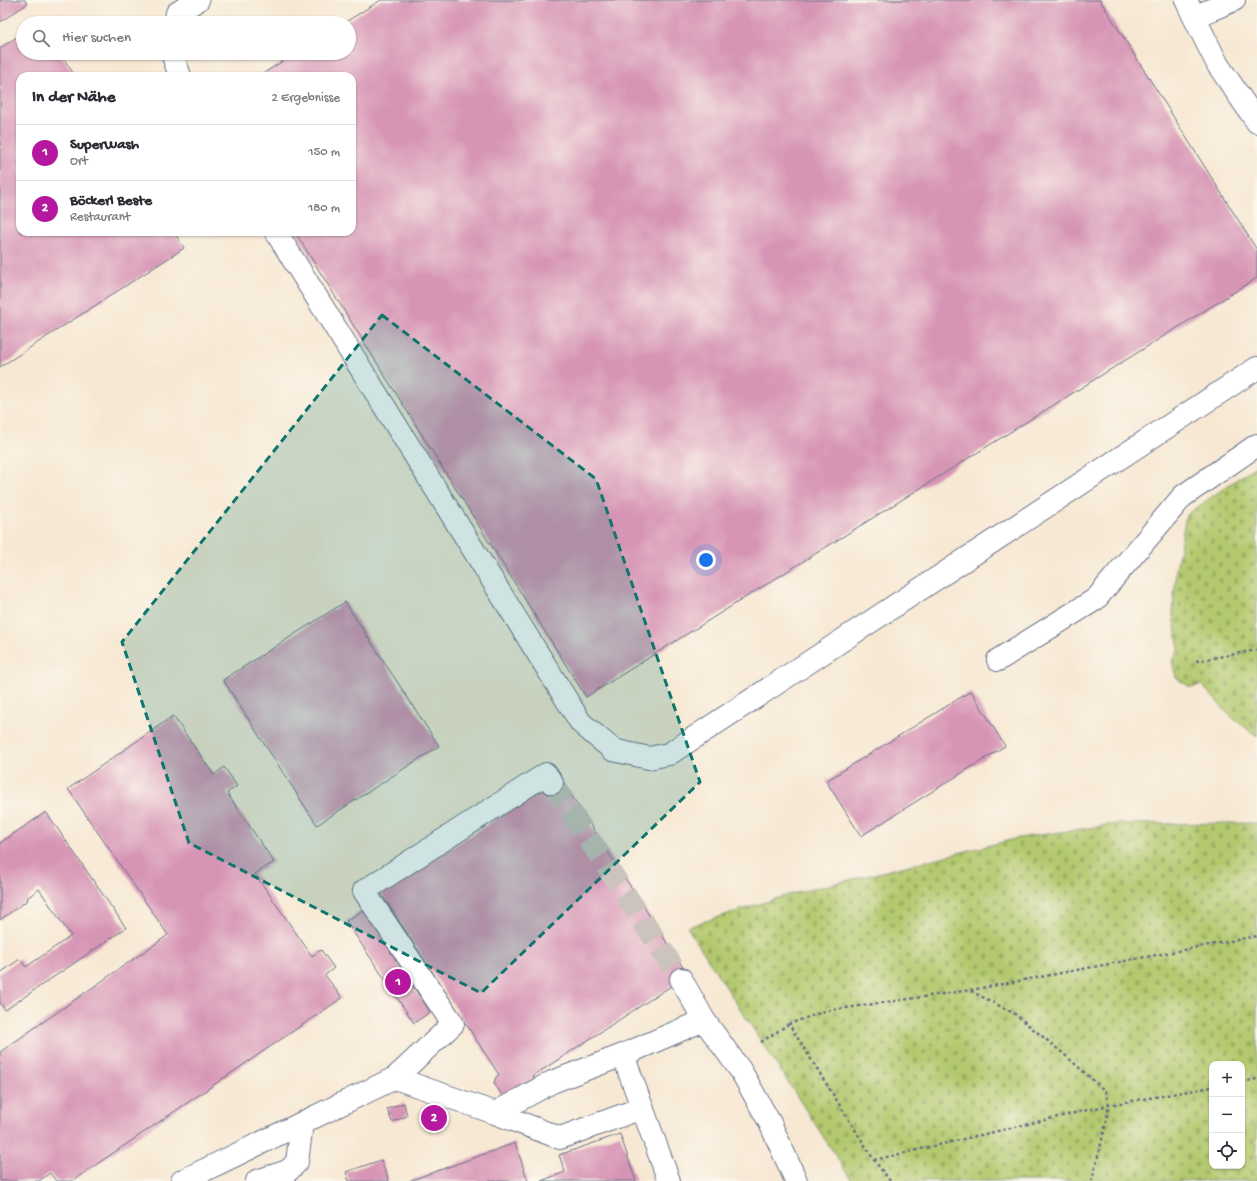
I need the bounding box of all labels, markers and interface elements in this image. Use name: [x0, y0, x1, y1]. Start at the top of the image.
search box: [16, 16, 356, 60]
icon: search: [30, 27, 52, 49]
text: Hier suchen: [62, 29, 131, 47]
text: In der Nähe: [32, 88, 115, 108]
text: 2 Ergebnisse: [272, 91, 340, 106]
text: SuperWash: [70, 136, 139, 154]
text: 1: [42, 145, 48, 160]
text: 150 m: [308, 145, 340, 160]
text: Ort: [70, 154, 88, 169]
text: Böckerl Beste: [70, 192, 152, 210]
text: 2: [42, 201, 48, 216]
text: 180 m: [308, 201, 340, 216]
text: Restaurant: [70, 210, 130, 225]
your location: [696, 550, 716, 570]
pin: 1: [385, 967, 411, 997]
map controls: [1209, 1061, 1245, 1169]
button: +: [1209, 1061, 1245, 1097]
button: −: [1209, 1097, 1245, 1133]
pin: 2: [421, 1103, 447, 1133]
button: locate: [1209, 1133, 1245, 1169]

